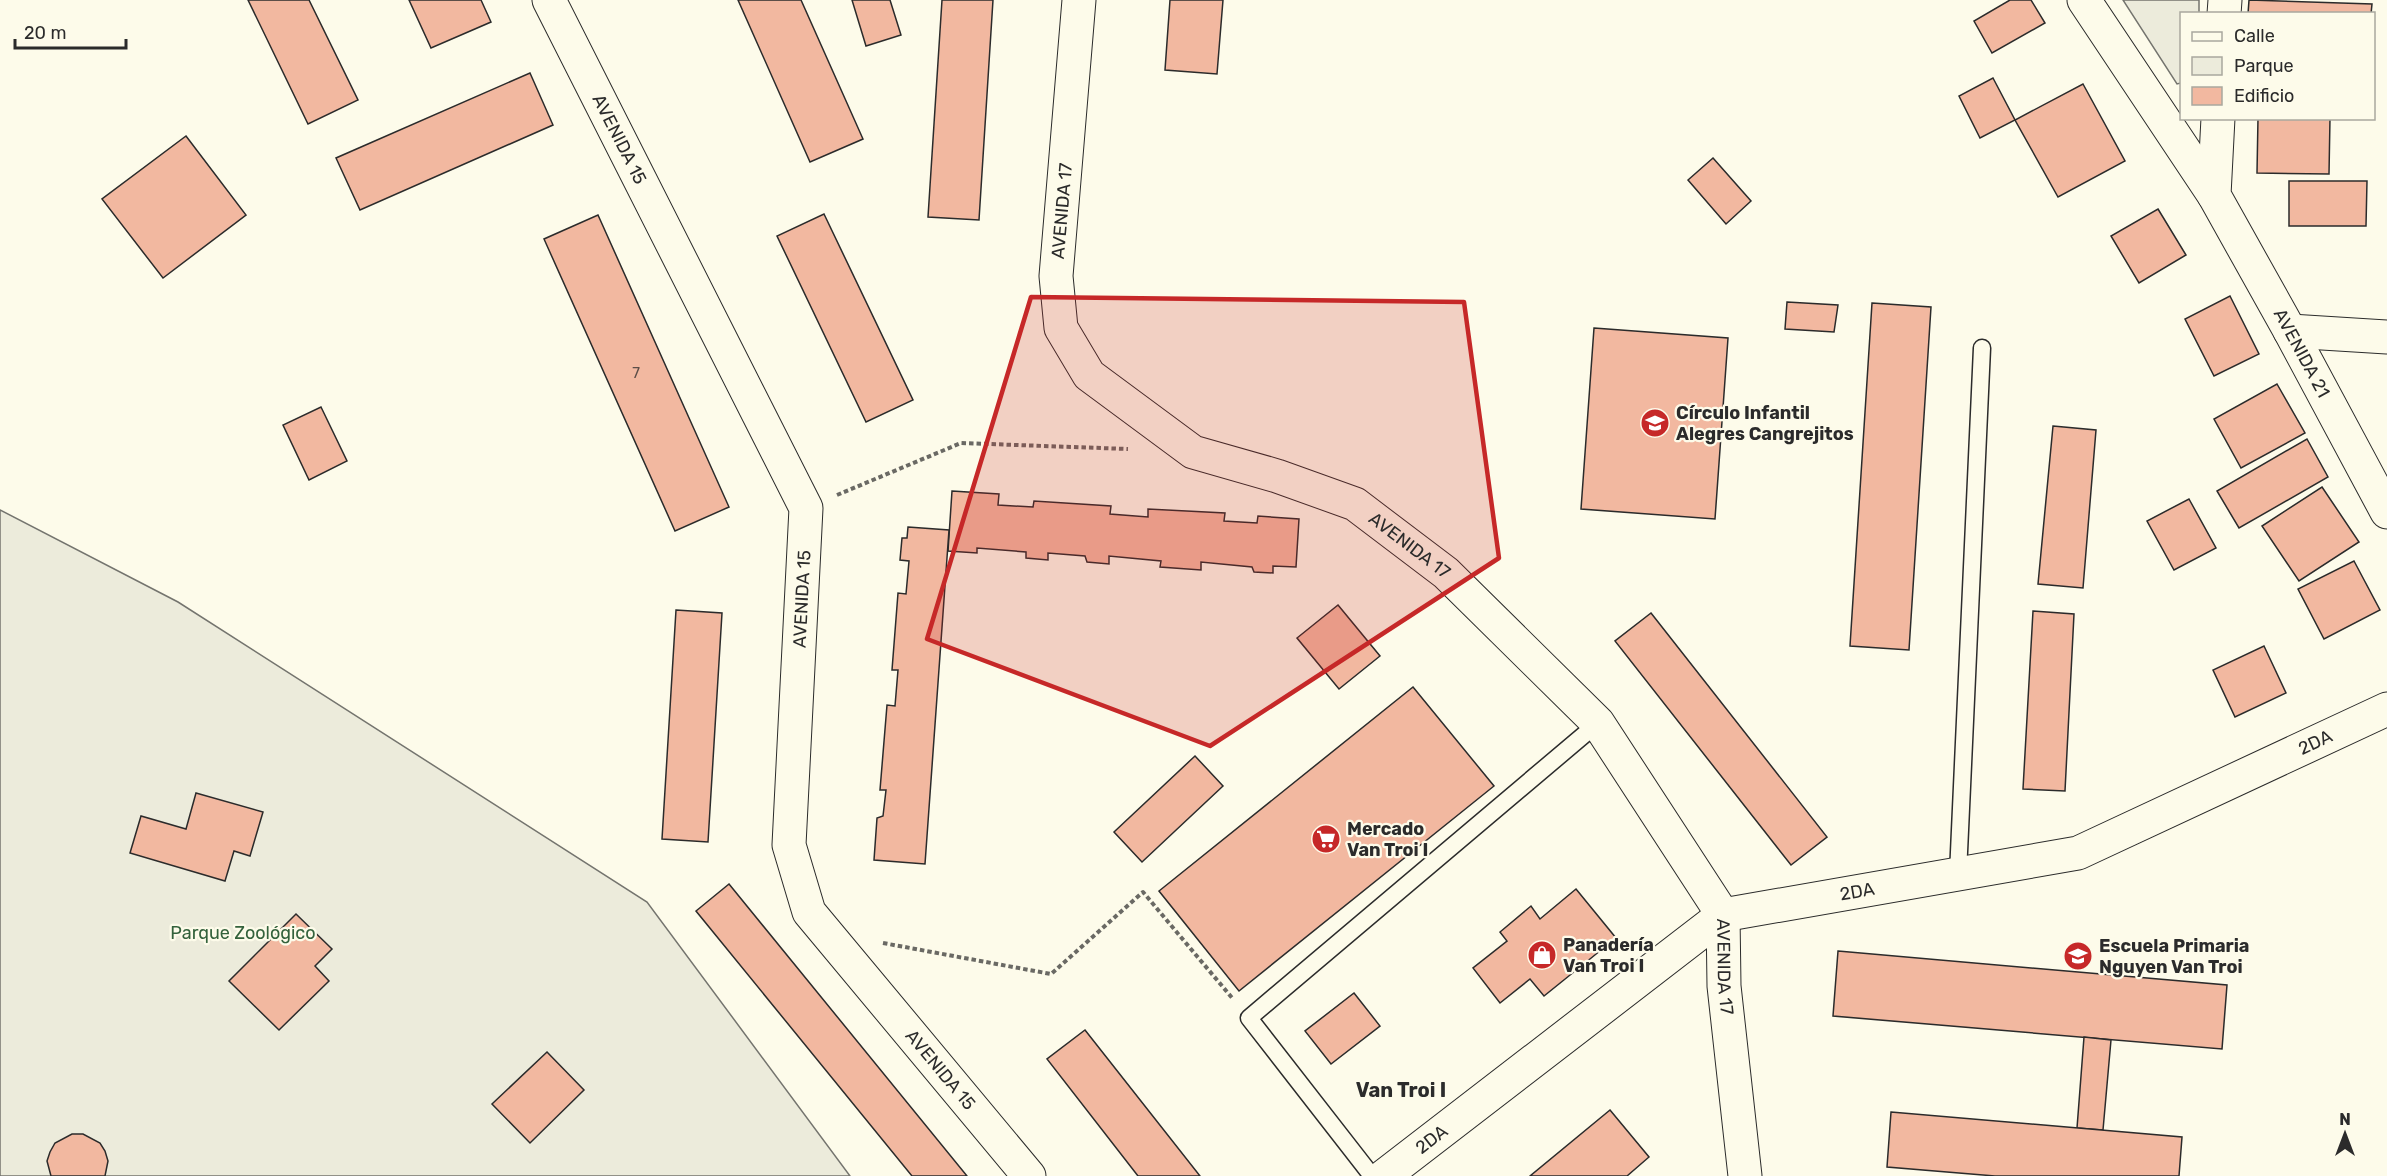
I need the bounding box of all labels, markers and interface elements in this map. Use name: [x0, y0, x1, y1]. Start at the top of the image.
scale bar: [15, 12, 126, 50]
legend: [2180, 12, 2375, 120]
text: 20 m: [24, 22, 66, 44]
text: Calle: [2234, 25, 2275, 47]
text: Parque: [2234, 55, 2294, 77]
text: Edificio: [2234, 85, 2294, 107]
street label: AVENIDA 15: [587, 91, 651, 188]
street label: AVENIDA 17: [1047, 162, 1077, 260]
street label: AVENIDA 21: [2269, 305, 2335, 401]
house number: 7: [632, 364, 640, 382]
place label: Círculo Infantil Alegres Cangrejitos: [1676, 402, 1854, 445]
school or university icon: Círculo Infantil Alegres Cangrejitos: [1639, 407, 1671, 439]
street label: AVENIDA 17: [1364, 507, 1455, 583]
street label: AVENIDA 15: [788, 550, 816, 648]
street label: 2DA: [2295, 725, 2336, 760]
place label: Mercado Van Troi I: [1347, 818, 1428, 861]
supermarket icon: Mercado Van Troi I: [1310, 823, 1342, 855]
street label: 2DA: [1838, 878, 1876, 905]
street label: AVENIDA 17: [1712, 918, 1738, 1016]
park label: Parque Zoológico: [170, 922, 316, 944]
place label: Panadería Van Troi I: [1563, 934, 1654, 977]
place label: Escuela Primaria Nguyen Van Troi: [2099, 935, 2249, 978]
shop icon: Panadería Van Troi I: [1526, 939, 1558, 971]
school or university icon: Escuela Primaria Nguyen Van Troi: [2062, 940, 2094, 972]
street label: AVENIDA 15: [901, 1025, 980, 1114]
district label: Van Troi I: [1356, 1078, 1446, 1102]
north arrow: [2315, 1104, 2375, 1164]
text: N: [2339, 1110, 2351, 1129]
street label: 2DA: [1411, 1120, 1452, 1159]

